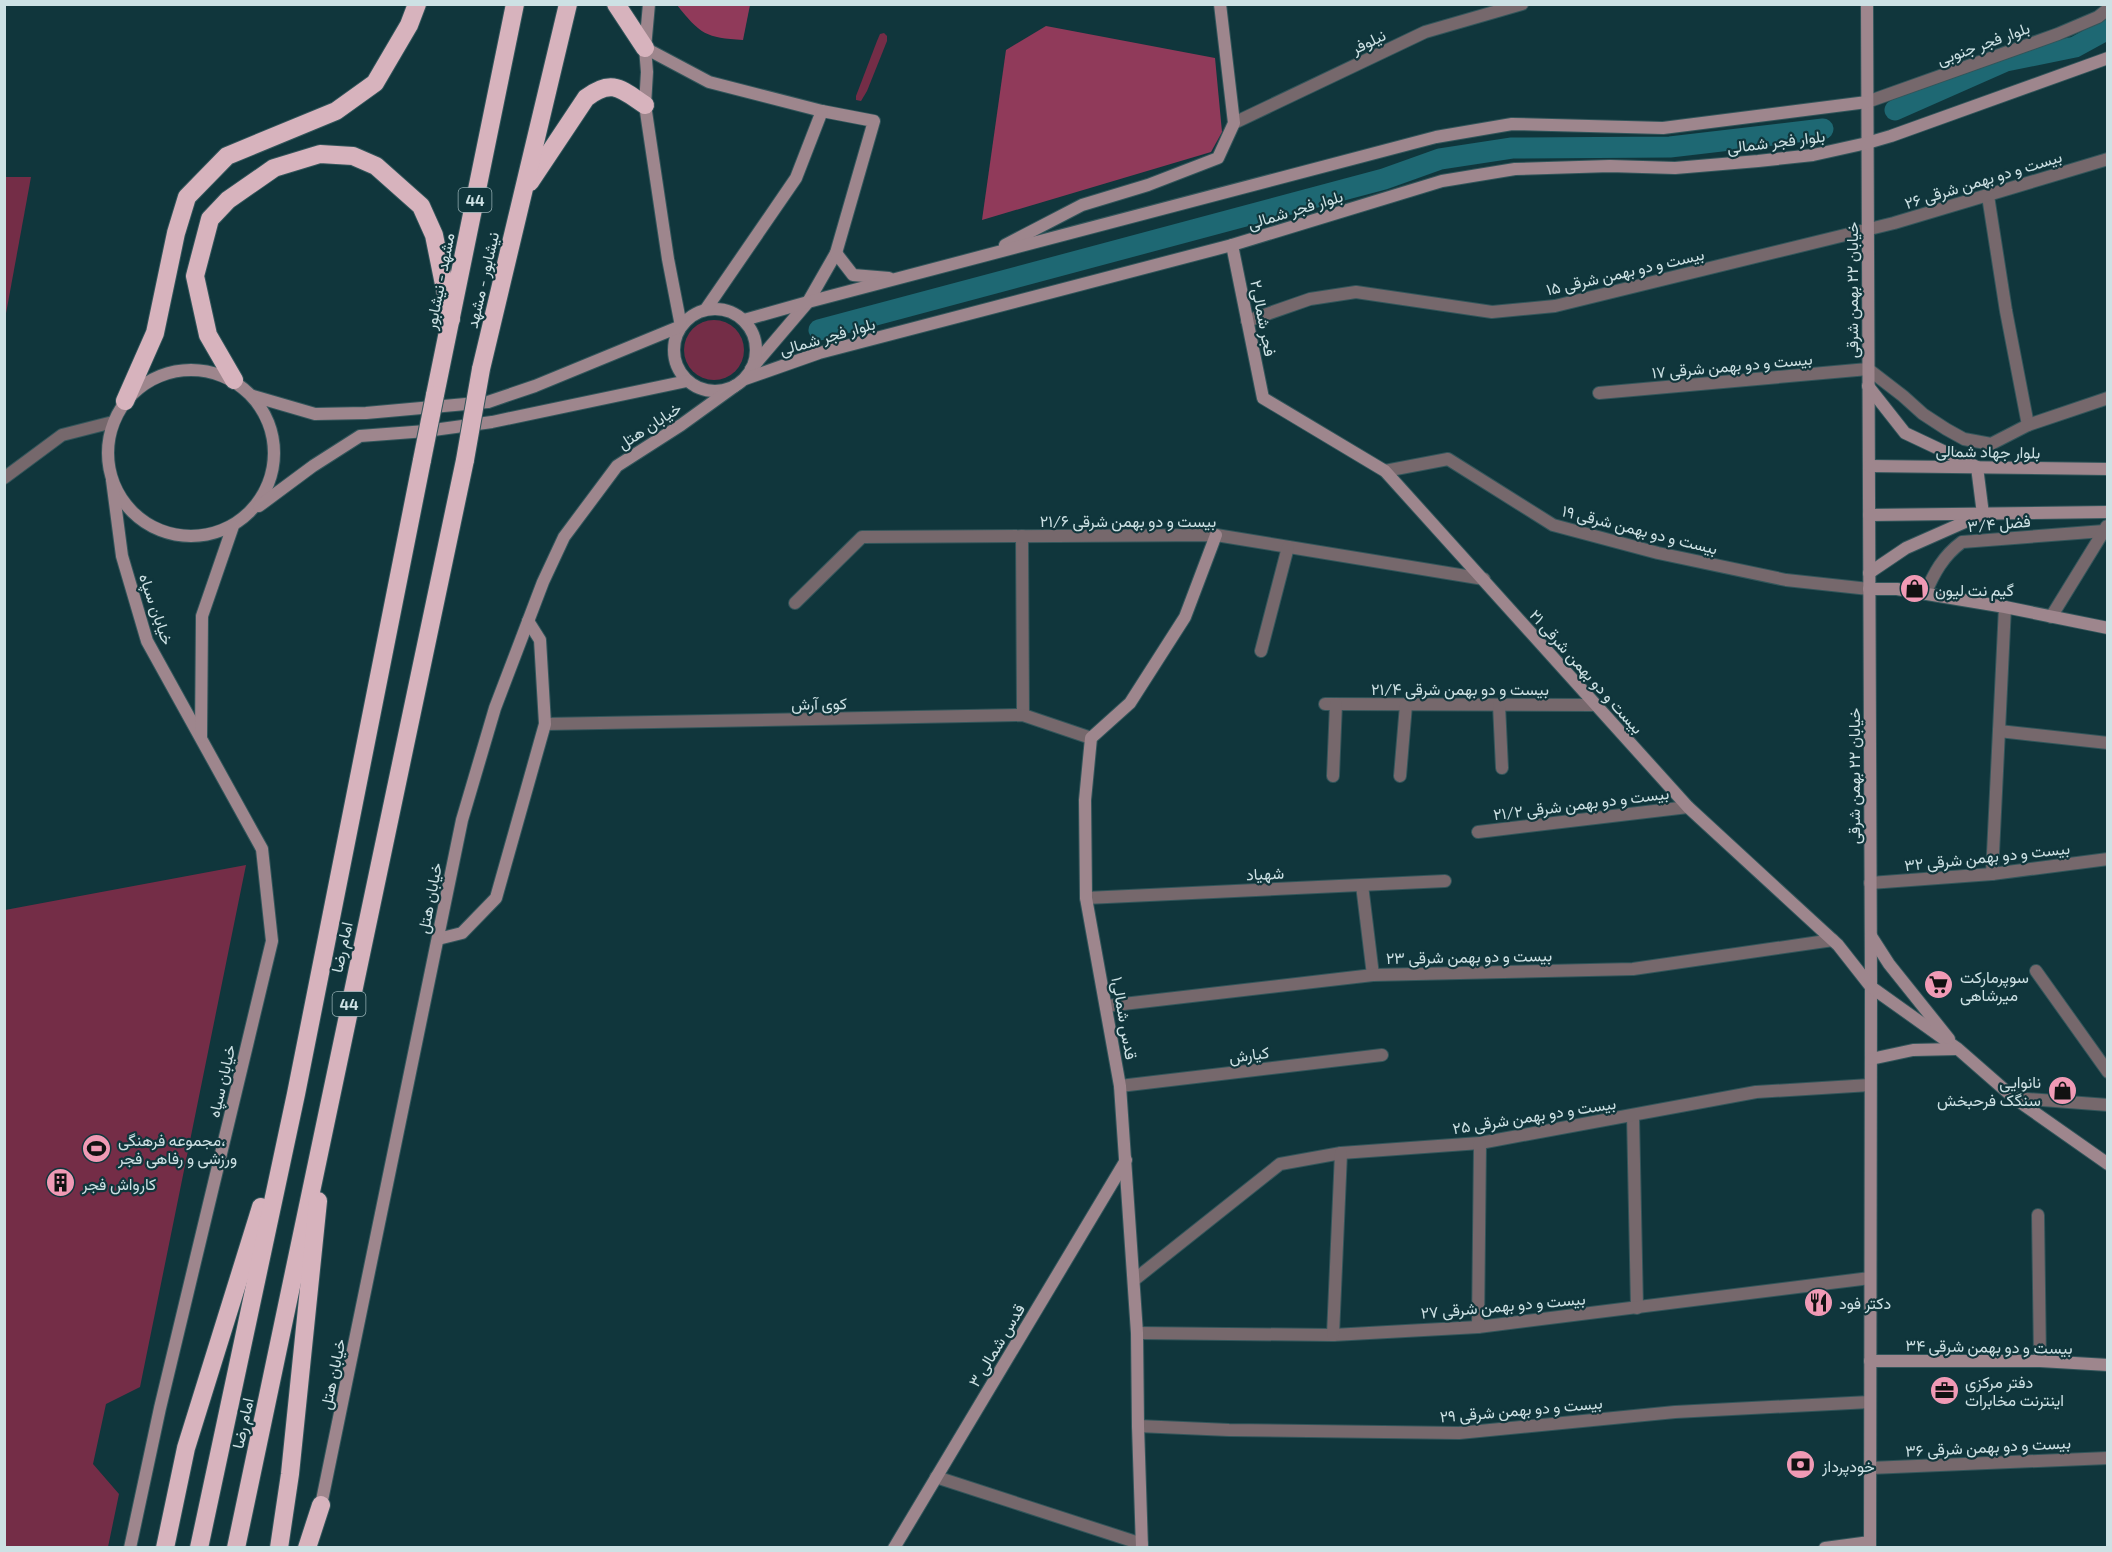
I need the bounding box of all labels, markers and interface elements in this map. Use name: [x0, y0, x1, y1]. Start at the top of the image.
street label: بلوار فجر جنوبی: [1934, 17, 2033, 70]
street label: نیلوفر: [1347, 25, 1389, 60]
street label: بلوار فجر شمالی: [1726, 126, 1826, 158]
street label: بیست و دو بهمن شرقی ۲۶: [1902, 146, 2065, 214]
street label: بلوار فجر شمالی: [1245, 185, 1346, 234]
road number: 44: [458, 188, 492, 212]
street label: خیابان ۲۲ بهمن شرقی: [1842, 221, 1863, 358]
street label: نیشابور - مشهد: [462, 230, 504, 330]
street label: مشهد - نیشابور: [420, 231, 460, 332]
street label: بیست و دو بهمن شرقی ۱۵: [1544, 244, 1706, 300]
street label: فجر شمالی۲: [1245, 278, 1281, 358]
street label: بلوار فجر شمالی: [777, 313, 878, 361]
street label: بیست و دو بهمن شرقی ۱۷: [1651, 348, 1813, 383]
street label: خیابان هتل: [614, 397, 686, 454]
street label: بلوار جهاد شمالی: [1935, 441, 2041, 463]
street label: بیست و دو بهمن شرقی ۱۹: [1560, 500, 1720, 559]
street label: بیست و دو بهمن شرقی ۲۱/۶: [1040, 511, 1216, 532]
street label: فضل ۳/۴: [1967, 511, 2032, 537]
street label: خیابان سپاه: [133, 571, 178, 648]
shop icon: گیم نت لیون: [1898, 573, 1930, 605]
place label: گیم نت لیون: [1935, 580, 2014, 601]
street label: بیست و دو بهمن شرقی ۲۱: [1525, 605, 1648, 738]
street label: بیست و دو بهمن شرقی ۲۱/۴: [1371, 679, 1549, 700]
street label: کوی آرش: [791, 693, 847, 715]
street label: خیابان ۲۲ بهمن شرقی: [1844, 707, 1865, 844]
street label: بیست و دو بهمن شرقی ۲۱/۲: [1492, 783, 1670, 825]
street label: بیست و دو بهمن شرقی ۳۲: [1903, 838, 2071, 876]
street label: خیابان هتل: [413, 861, 447, 936]
street label: شهیاد: [1245, 863, 1285, 885]
street label: امام رضا: [326, 920, 358, 974]
street label: بیست و دو بهمن شرقی ۲۳: [1386, 945, 1552, 969]
place label: سوپرمارکت میرشاهی: [1960, 967, 2029, 1006]
supermarket icon: سوپرمارکت میرشاهی: [1923, 969, 1955, 1001]
street label: قدس شمالی۱: [1106, 975, 1142, 1061]
road number: 44: [332, 992, 366, 1016]
street label: کیارش: [1228, 1042, 1270, 1068]
street label: خیابان سپاه: [203, 1043, 242, 1120]
place label: نانوایی سنگک فرحبخش: [1937, 1072, 2041, 1111]
shop icon: نانوایی سنگک فرحبخش: [2046, 1074, 2078, 1106]
street label: بیست و دو بهمن شرقی ۲۵: [1451, 1093, 1617, 1139]
place label: مجموعه فرهنگی، ورزشی و رفاهی فجر: [117, 1130, 237, 1169]
sports icon: مجموعه فرهنگی، ورزشی و رفاهی فجر: [81, 1132, 113, 1164]
building icon: کارواش فجر: [45, 1167, 77, 1199]
place label: کارواش فجر: [81, 1174, 156, 1195]
restaurant icon: دکتر فود: [1802, 1286, 1834, 1318]
street label: بیست و دو بهمن شرقی ۲۷: [1420, 1288, 1586, 1324]
place label: دکتر فود: [1839, 1293, 1891, 1314]
street label: قدس شمالی ۳: [964, 1300, 1030, 1391]
street label: بیست و دو بهمن شرقی ۳۴: [1905, 1335, 2073, 1359]
street label: خیابان هتل: [315, 1337, 351, 1412]
place label: دفتر مرکزی اینترنت مخابرات: [1965, 1372, 2064, 1411]
office icon: دفتر مرکزی اینترنت مخابرات: [1928, 1374, 1960, 1406]
street label: بیست و دو بهمن شرقی ۲۹: [1439, 1392, 1603, 1428]
street label: امام رضا: [227, 1396, 259, 1450]
street label: بیست و دو بهمن شرقی ۳۶: [1905, 1432, 2071, 1462]
bank icon: خودپرداز: [1785, 1449, 1817, 1481]
place label: خودپرداز: [1821, 1456, 1875, 1478]

